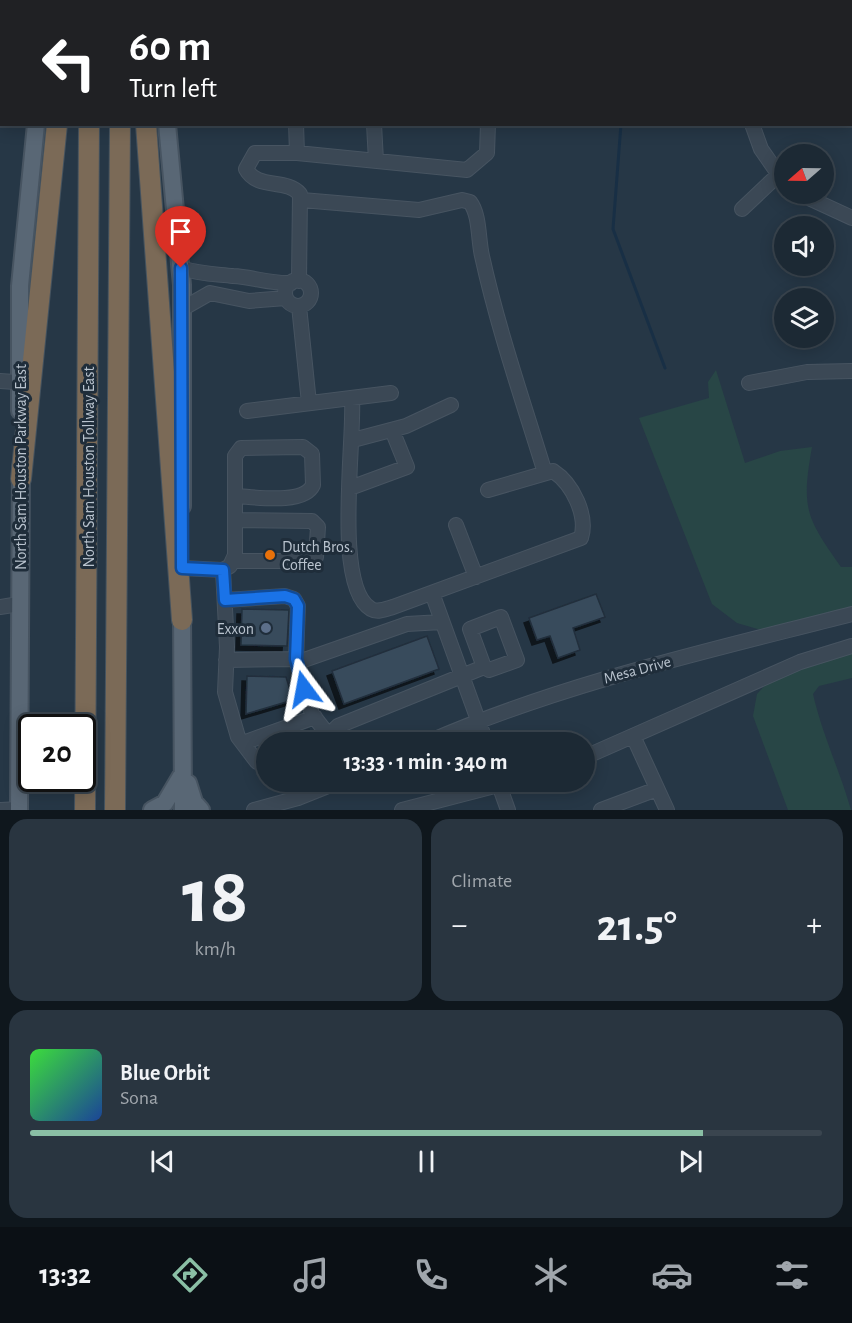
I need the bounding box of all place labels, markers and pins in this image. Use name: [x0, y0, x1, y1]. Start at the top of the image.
pin: [155, 206, 206, 268]
place label: Dutch Bros. Coffee: [282, 539, 353, 573]
marker: Dutch Bros. Coffee: [263, 548, 277, 562]
place label: Exxon: [217, 621, 254, 637]
marker: Exxon: [259, 621, 273, 635]

